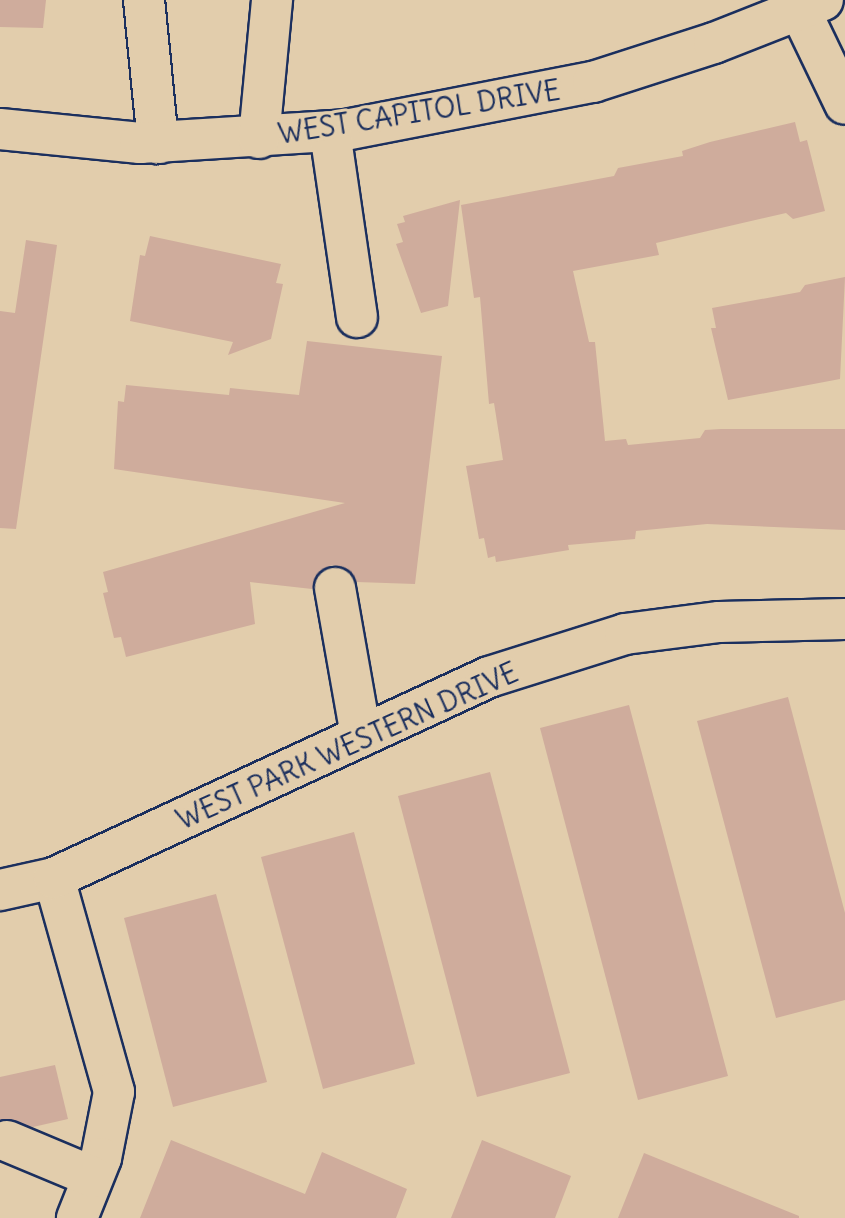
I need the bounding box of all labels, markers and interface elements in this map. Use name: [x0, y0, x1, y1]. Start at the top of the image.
street label: WEST CAPITOL DRIVE: [276, 73, 562, 151]
street label: WEST PARK WESTERN DRIVE: [171, 655, 523, 837]

